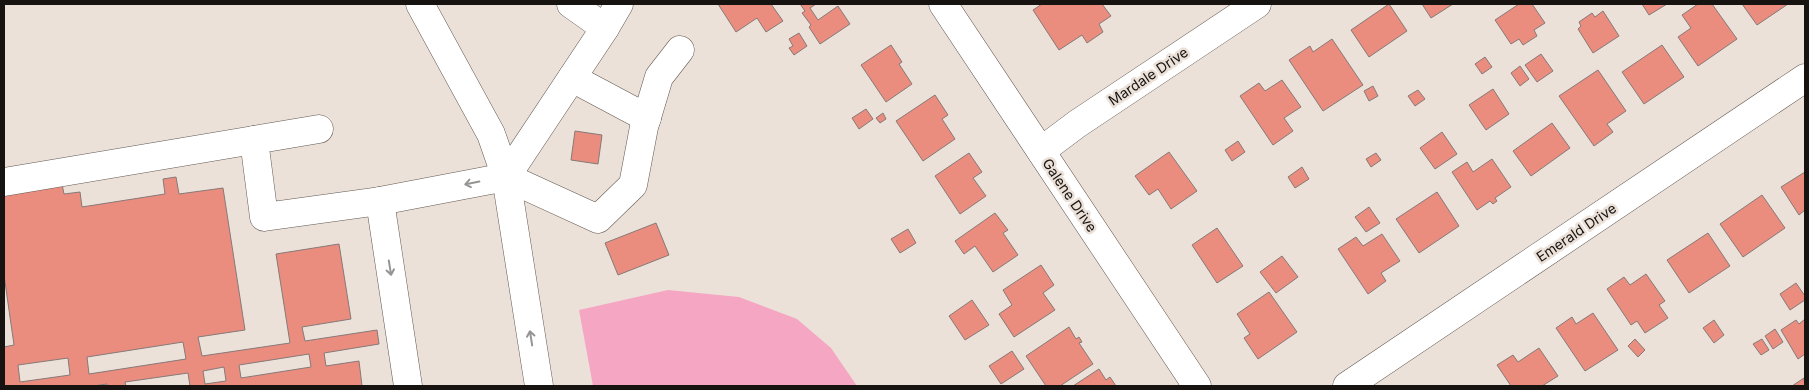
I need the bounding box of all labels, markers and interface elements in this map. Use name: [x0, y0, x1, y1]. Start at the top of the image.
street label: Mardale Drive: [1105, 43, 1191, 109]
street label: Galene Drive: [1039, 155, 1101, 235]
one-way arrow: [465, 179, 481, 189]
street label: Emerald Drive: [1533, 199, 1619, 265]
one-way arrow: [386, 260, 396, 276]
one-way arrow: [526, 330, 536, 346]

